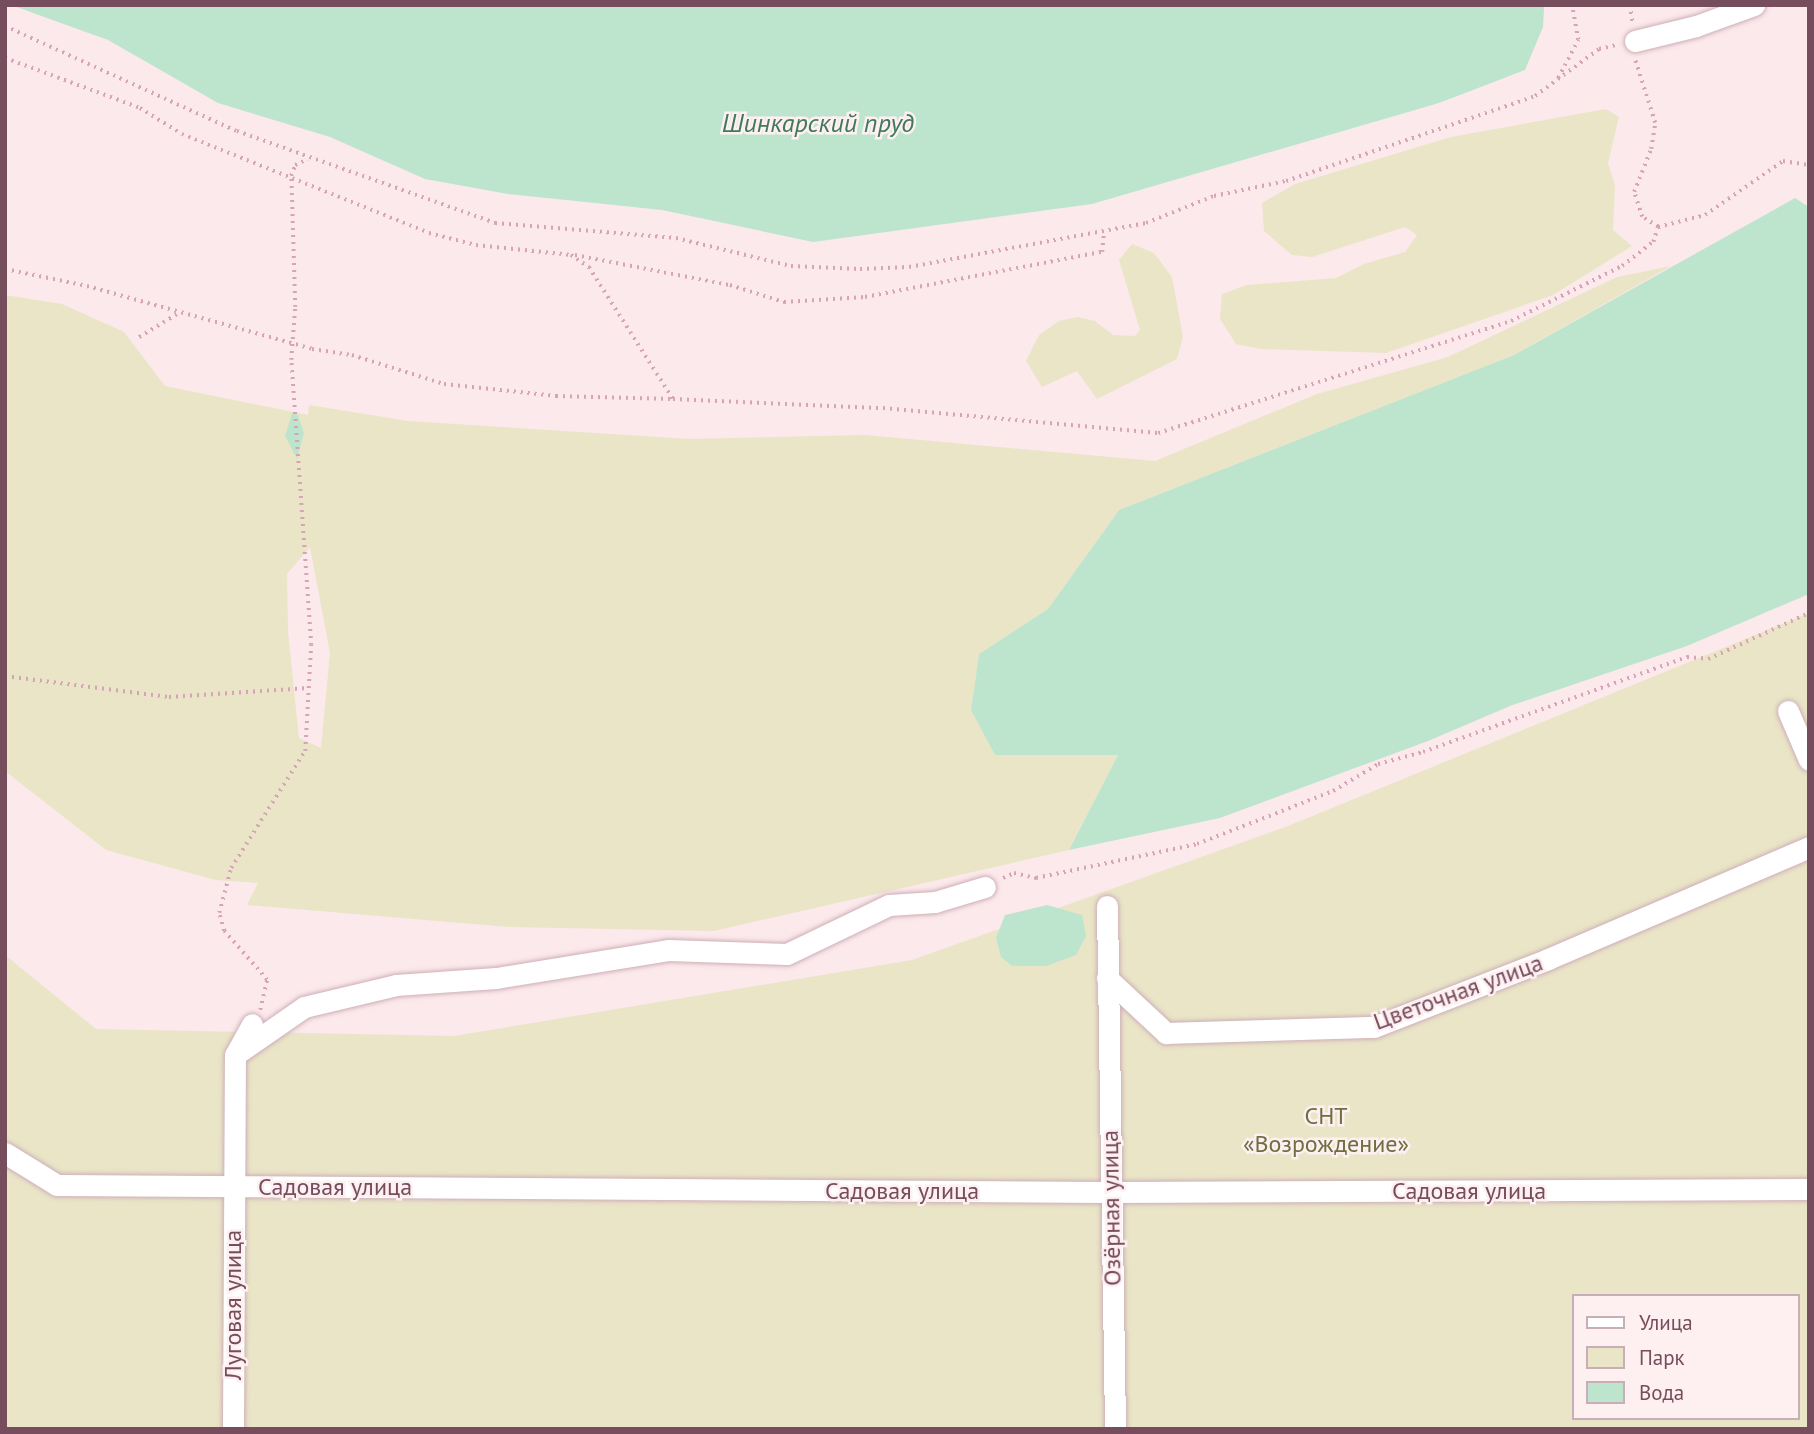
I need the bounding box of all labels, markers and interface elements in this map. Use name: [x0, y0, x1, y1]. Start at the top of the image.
water label: Шинкарский пруд: [722, 107, 914, 139]
street label: Цветочная улица: [1369, 948, 1547, 1036]
park label: СНТ «Возрождение»: [1243, 1102, 1409, 1158]
street label: Озёрная улица: [1095, 1130, 1127, 1286]
street label: Садовая улица: [258, 1173, 412, 1201]
street label: Садовая улица: [825, 1177, 979, 1205]
street label: Садовая улица: [1392, 1177, 1546, 1205]
street label: Луговая улица: [219, 1230, 247, 1380]
legend: [1573, 1294, 1800, 1420]
text: Улица: [1639, 1309, 1693, 1336]
text: Парк: [1639, 1344, 1685, 1371]
text: Вода: [1639, 1379, 1684, 1406]

